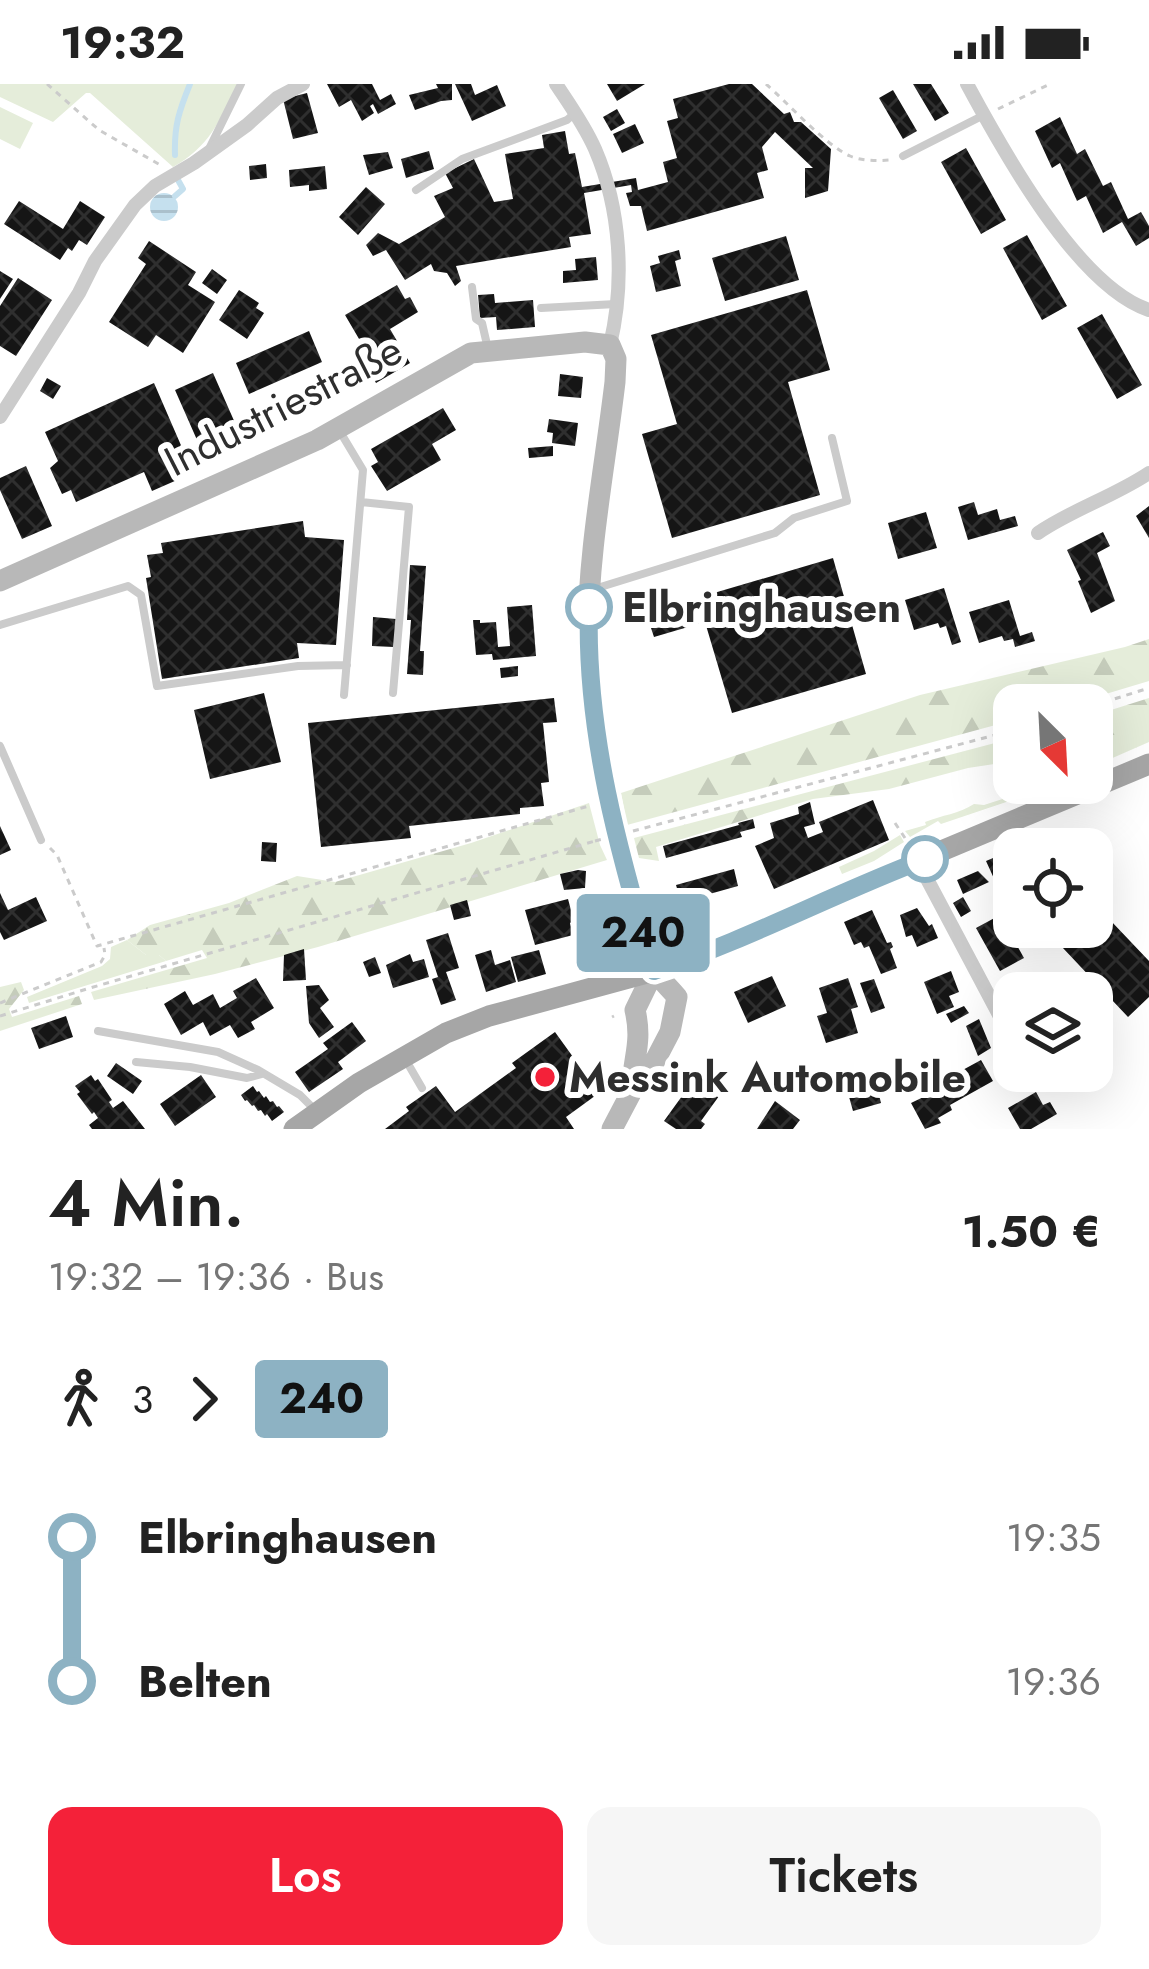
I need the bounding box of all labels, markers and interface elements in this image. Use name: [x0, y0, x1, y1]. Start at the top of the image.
text: 19:32: [60, 10, 185, 75]
street label: Industriestraße: [154, 319, 413, 491]
place label: Elbringhausen: [622, 577, 901, 638]
marker: Elbringhausen: [567, 585, 611, 629]
north arrow: [993, 684, 1113, 804]
map controls: [993, 684, 1113, 1092]
button: locate: [993, 828, 1113, 948]
unlabelled marker: [903, 837, 947, 881]
line badge: 240: [574, 894, 712, 972]
text: 240: [601, 902, 685, 963]
button: layers: [993, 972, 1113, 1092]
place label: Messink Automobile: [569, 1047, 966, 1108]
marker: Messink Automobile: [532, 1064, 558, 1090]
text: 4 Min.: [48, 1155, 244, 1251]
text: 1.50 €: [962, 1199, 1101, 1264]
text: 19:32 – 19:36 · Bus: [48, 1248, 384, 1305]
icon: walk: [48, 1366, 114, 1432]
icon: forward: [171, 1366, 237, 1432]
text: 240: [279, 1368, 364, 1429]
text: 3: [132, 1371, 153, 1428]
text: Elbringhausen: [138, 1505, 437, 1570]
text: 19:35: [1006, 1509, 1101, 1566]
text: Belten: [138, 1649, 272, 1714]
text: 19:36: [1006, 1653, 1101, 1710]
button: Los: [48, 1807, 563, 1945]
button: Tickets: [587, 1807, 1101, 1945]

